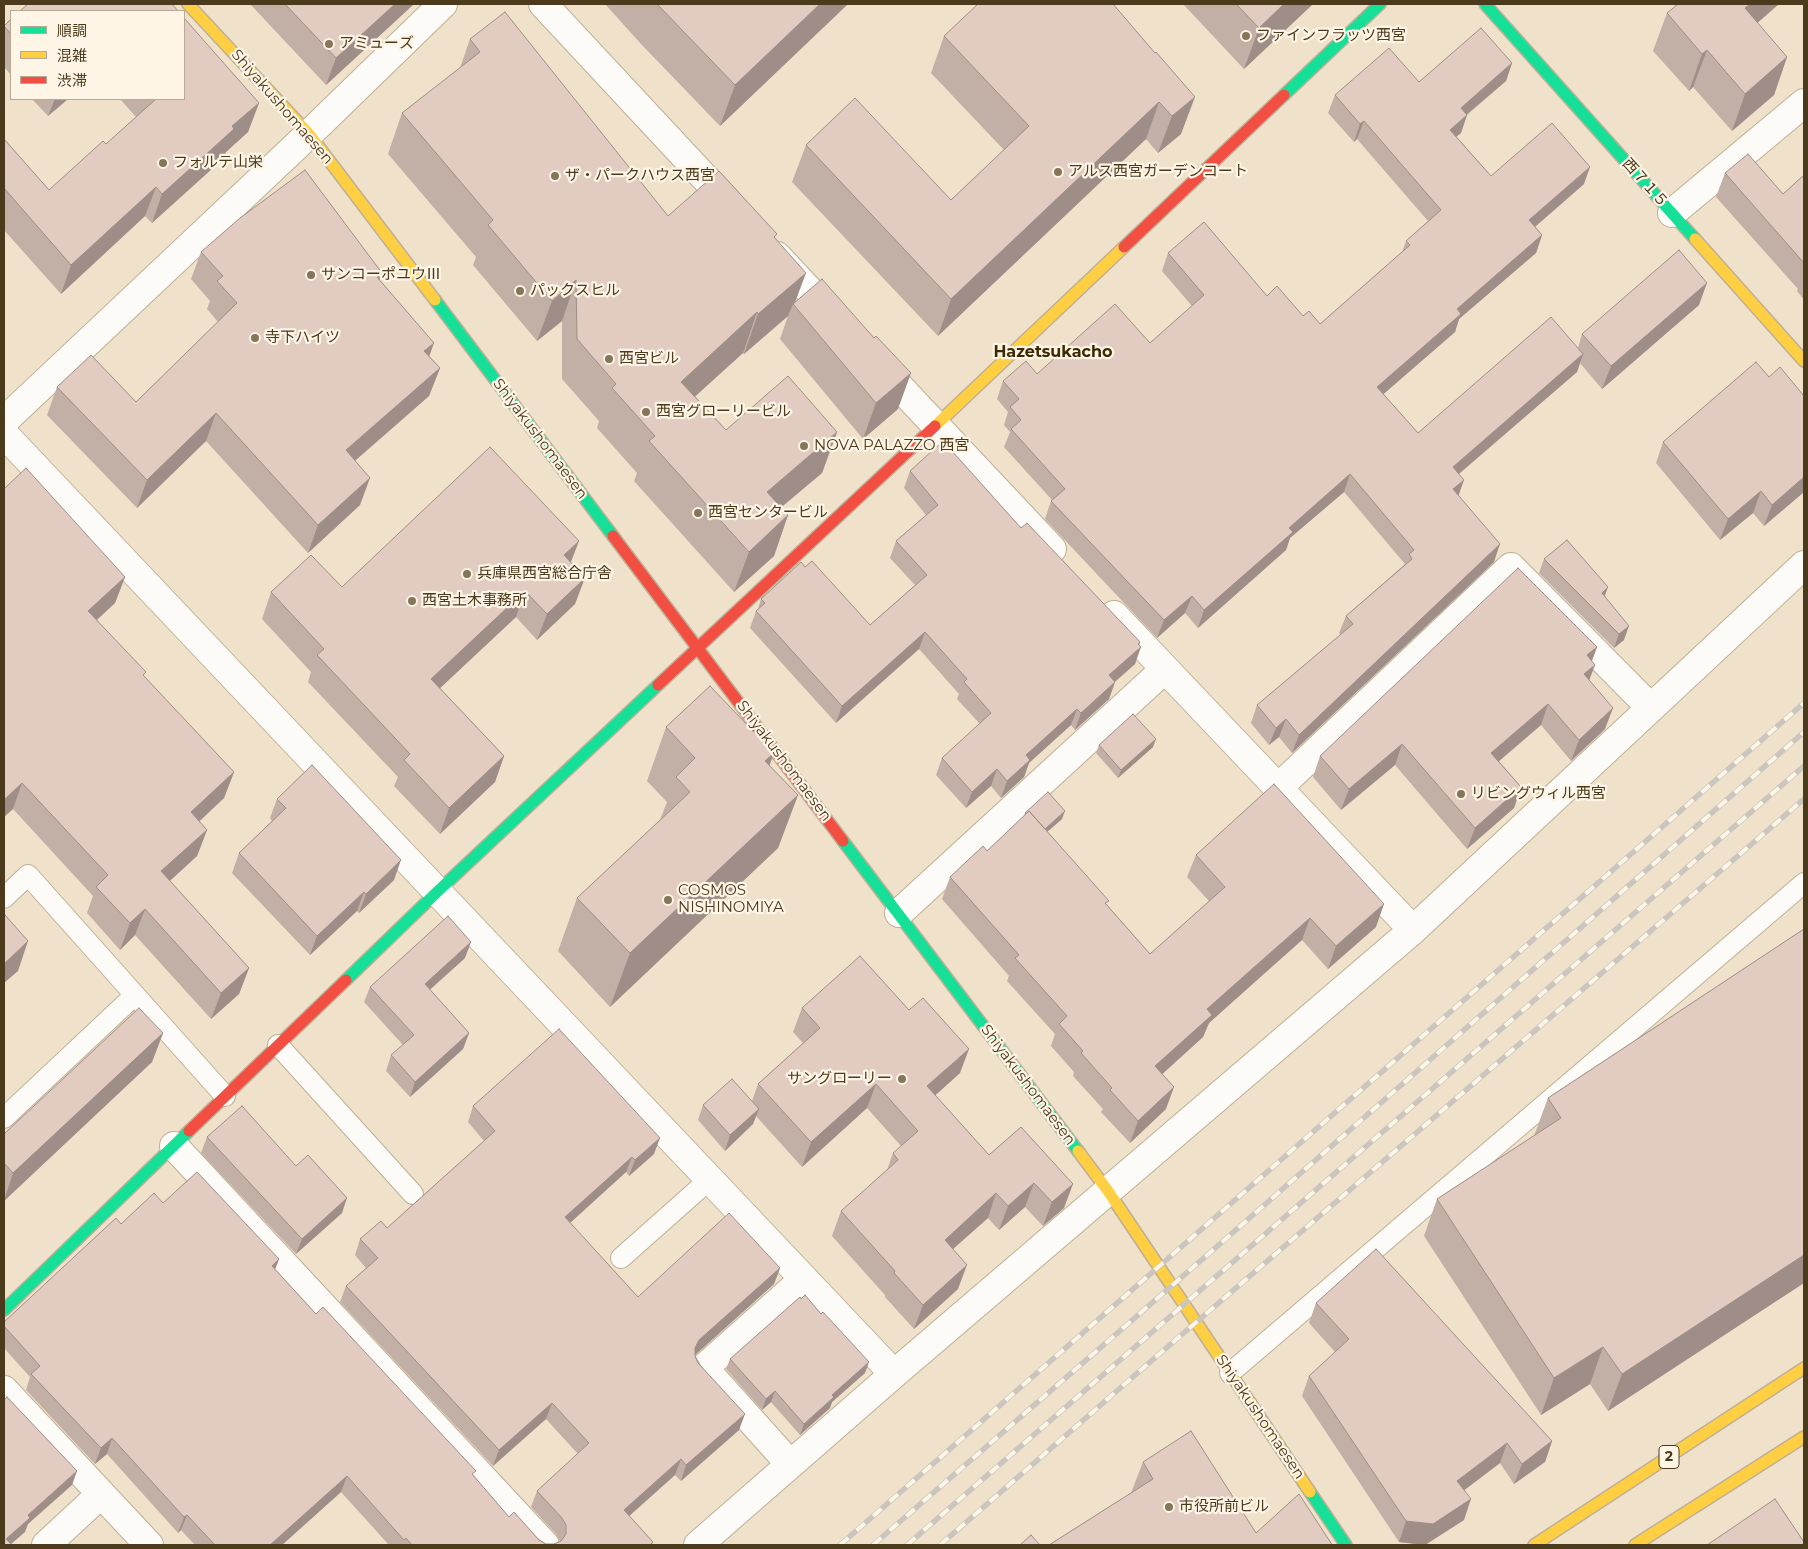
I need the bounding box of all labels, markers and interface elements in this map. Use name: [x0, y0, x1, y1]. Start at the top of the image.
legend: [10, 10, 185, 100]
text: 順調: [57, 21, 87, 40]
place label: ファインフラッツ西宮: [1256, 27, 1406, 45]
marker: ファインフラッツ西宮: [1240, 30, 1252, 42]
place label: アミューズ: [339, 35, 414, 53]
marker: アミューズ: [323, 38, 335, 50]
text: 混雑: [57, 46, 87, 65]
street label: Shiyakushomaesen: [227, 46, 337, 168]
text: 渋滞: [57, 71, 87, 90]
place label: フォルテ山栄: [173, 154, 263, 172]
street label: 西７１５: [1618, 155, 1672, 211]
marker: フォルテ山栄: [157, 157, 169, 169]
place label: アルス西宮ガーデンコート: [1068, 163, 1248, 181]
marker: アルス西宮ガーデンコート: [1052, 166, 1064, 178]
place label: ザ・パークハウス西宮: [565, 167, 715, 185]
marker: ザ・パークハウス西宮: [549, 170, 561, 182]
place label: サンコーポユウⅢ: [321, 266, 441, 284]
marker: サンコーポユウⅢ: [305, 269, 317, 281]
place label: パックスヒル: [530, 282, 620, 300]
marker: パックスヒル: [514, 285, 526, 297]
place label: 寺下ハイツ: [265, 329, 340, 347]
marker: 寺下ハイツ: [249, 332, 261, 344]
district label: Hazetsukacho: [993, 342, 1113, 362]
place label: 西宮ビル: [619, 350, 679, 368]
marker: 西宮ビル: [603, 353, 615, 365]
street label: Shiyakushomaesen: [489, 375, 591, 503]
place label: 西宮グローリービル: [656, 403, 791, 421]
marker: 西宮グローリービル: [640, 406, 652, 418]
place label: NOVA PALAZZO 西宮: [814, 437, 969, 455]
marker: NOVA PALAZZO 西宮: [798, 440, 810, 452]
place label: 西宮センタービル: [708, 504, 828, 522]
marker: 西宮センタービル: [692, 507, 704, 519]
place label: 兵庫県西宮総合庁舎: [477, 565, 612, 583]
marker: 兵庫県西宮総合庁舎: [461, 568, 473, 580]
place label: 西宮土木事務所: [422, 592, 527, 610]
marker: 西宮土木事務所: [406, 595, 418, 607]
street label: Shiyakushomaesen: [733, 697, 835, 825]
place label: リビングウィル西宮: [1471, 785, 1606, 803]
marker: リビングウィル西宮: [1455, 788, 1467, 800]
place label: COSMOS NISHINOMIYA: [678, 882, 784, 917]
marker: COSMOS NISHINOMIYA: [662, 894, 674, 906]
street label: Shiyakushomaesen: [977, 1021, 1079, 1149]
place label: サングローリー: [787, 1070, 892, 1088]
marker: サングローリー: [896, 1073, 908, 1085]
street label: Shiyakushomaesen: [1212, 1351, 1308, 1483]
road number: 2: [1659, 1445, 1679, 1468]
place label: 市役所前ビル: [1179, 1498, 1269, 1516]
marker: 市役所前ビル: [1163, 1501, 1175, 1513]

